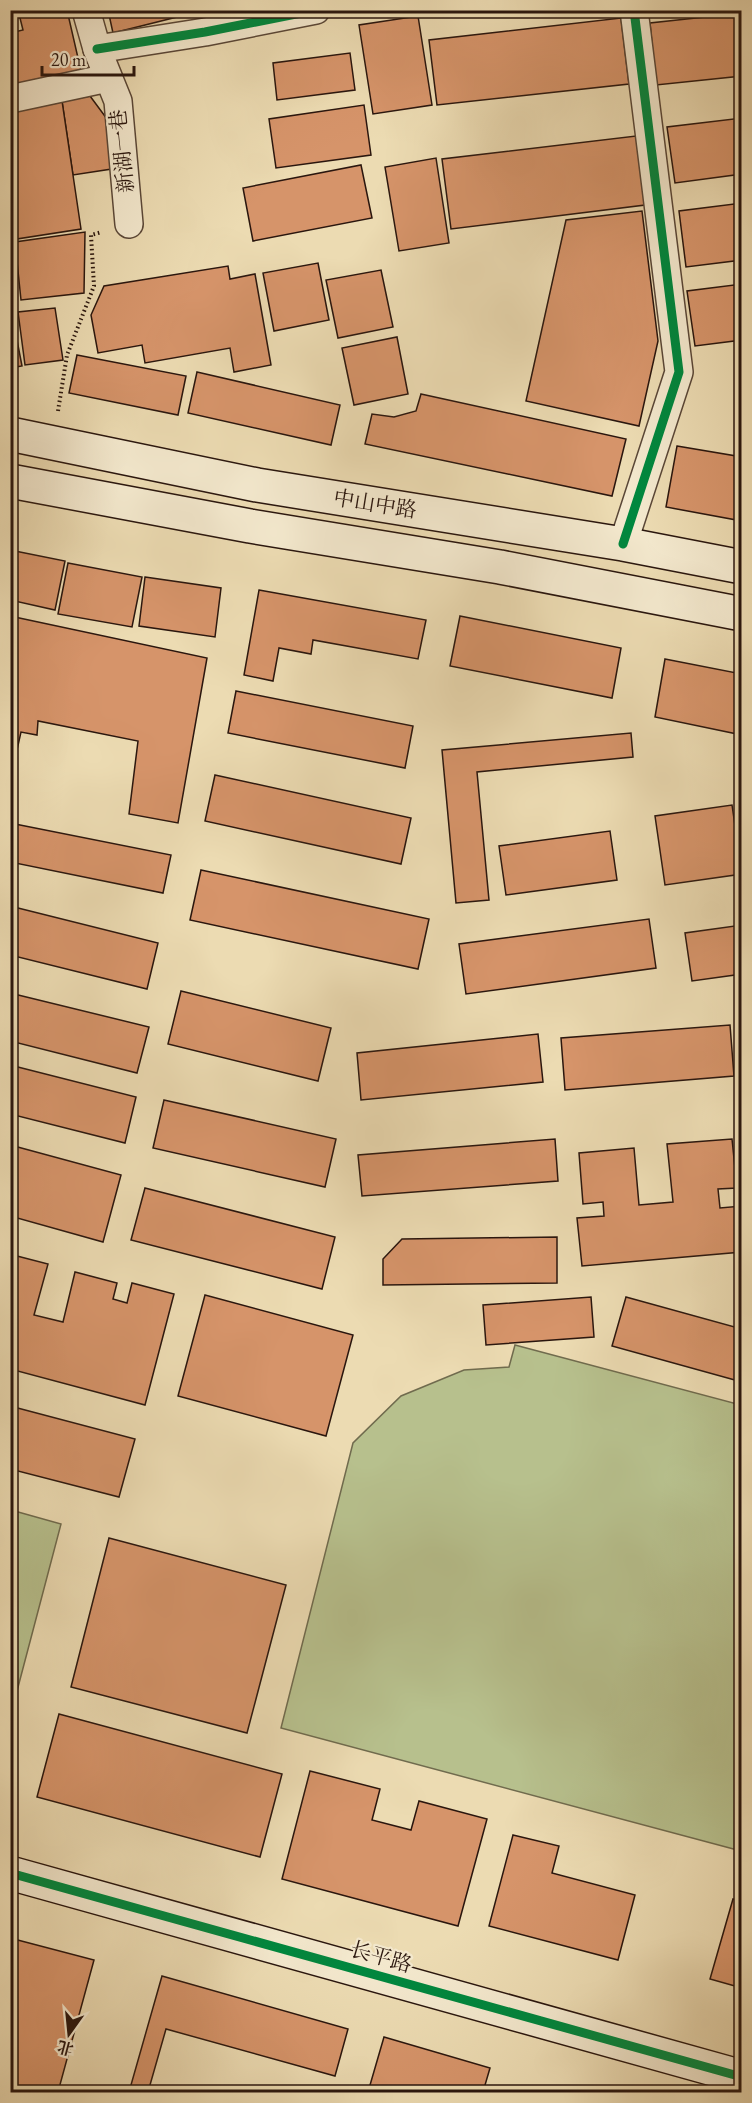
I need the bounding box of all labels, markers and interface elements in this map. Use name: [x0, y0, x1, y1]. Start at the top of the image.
scale bar: [42, 39, 134, 77]
text: 20 m: [51, 48, 86, 71]
street label: 新湖一巷: [104, 108, 139, 194]
street label: 中山中路: [331, 484, 419, 523]
street label: 长平路: [347, 1935, 415, 1978]
north arrow: [39, 2004, 99, 2064]
text: 北: [55, 2036, 76, 2060]

